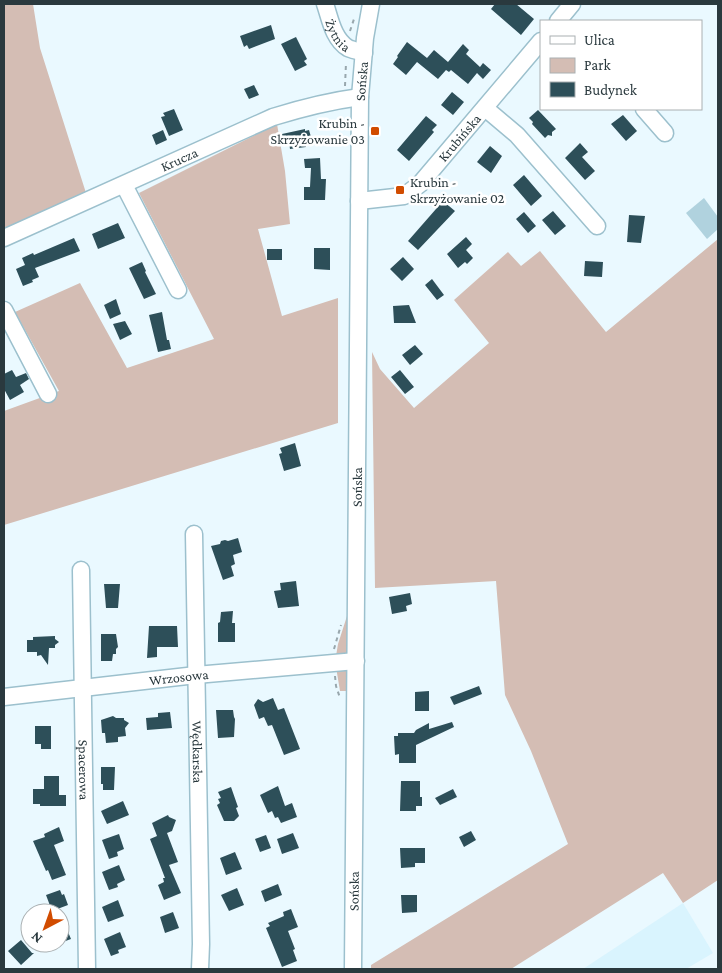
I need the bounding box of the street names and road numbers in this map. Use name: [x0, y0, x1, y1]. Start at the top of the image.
street label: Żytnia: [322, 17, 354, 56]
street label: Sońska: [352, 60, 371, 101]
street label: Krubińska: [435, 110, 484, 165]
street label: Krucza: [158, 144, 201, 174]
street label: Sońska: [349, 467, 365, 507]
street label: Wrzosowa: [148, 666, 210, 688]
street label: Wędkarska: [189, 721, 206, 784]
street label: Spacerowa: [76, 740, 92, 801]
street label: Sońska: [345, 871, 362, 911]

